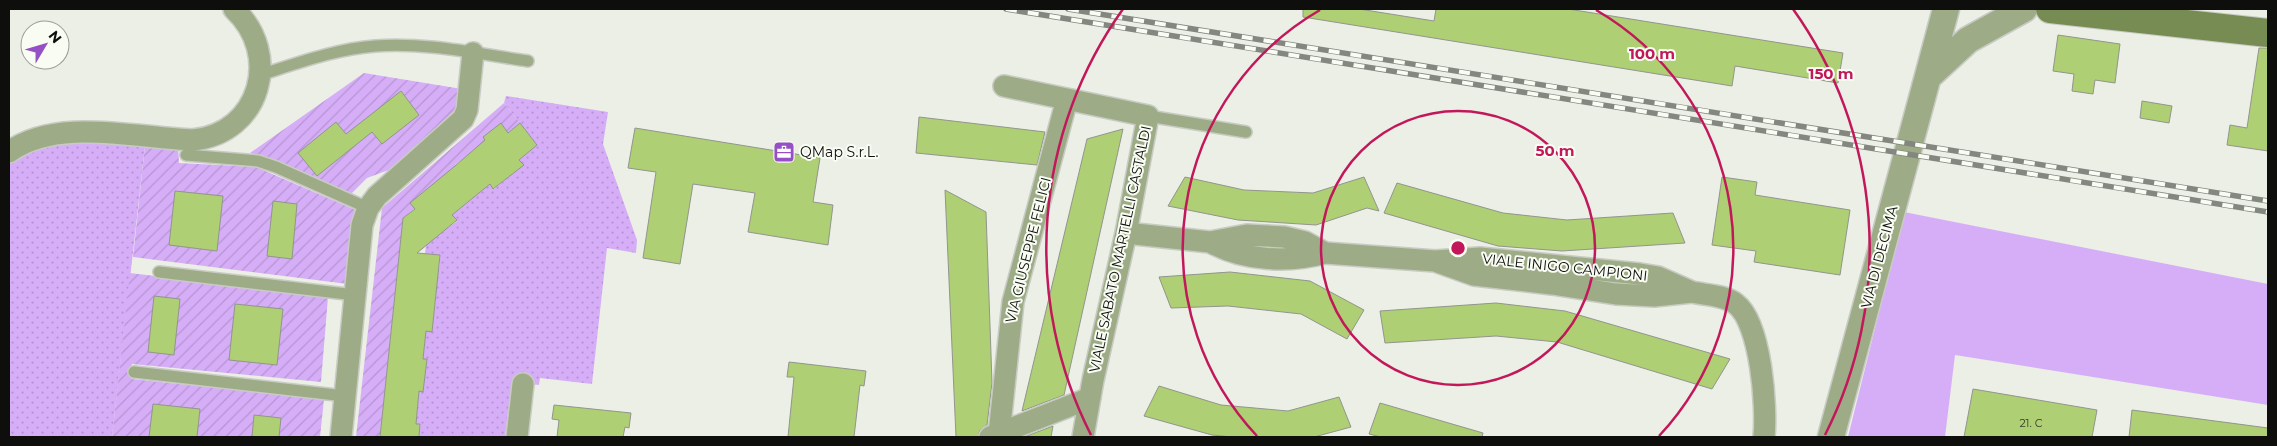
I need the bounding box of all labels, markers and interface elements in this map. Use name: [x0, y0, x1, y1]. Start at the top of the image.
north arrow: [20, 20, 70, 70]
text: N: [45, 27, 66, 47]
text: 100 m: [1629, 44, 1675, 63]
text: 150 m: [1809, 64, 1853, 83]
street label: VIALE SABATO MARTELLI CASTALDI: [1085, 124, 1155, 374]
office icon: QMap S.r.L.: [772, 140, 796, 164]
text: 50 m: [1535, 141, 1575, 160]
place label: QMap S.r.L.: [800, 143, 879, 161]
street label: VIA GIUSEPPE FELICI: [1001, 175, 1055, 325]
street label: VIA DI DECIMA: [1857, 203, 1902, 310]
centre of rings: [1449, 239, 1467, 257]
street label: VIALE INIGO CAMPIONI: [1482, 249, 1648, 285]
house number: 21. C: [2019, 416, 2043, 430]

